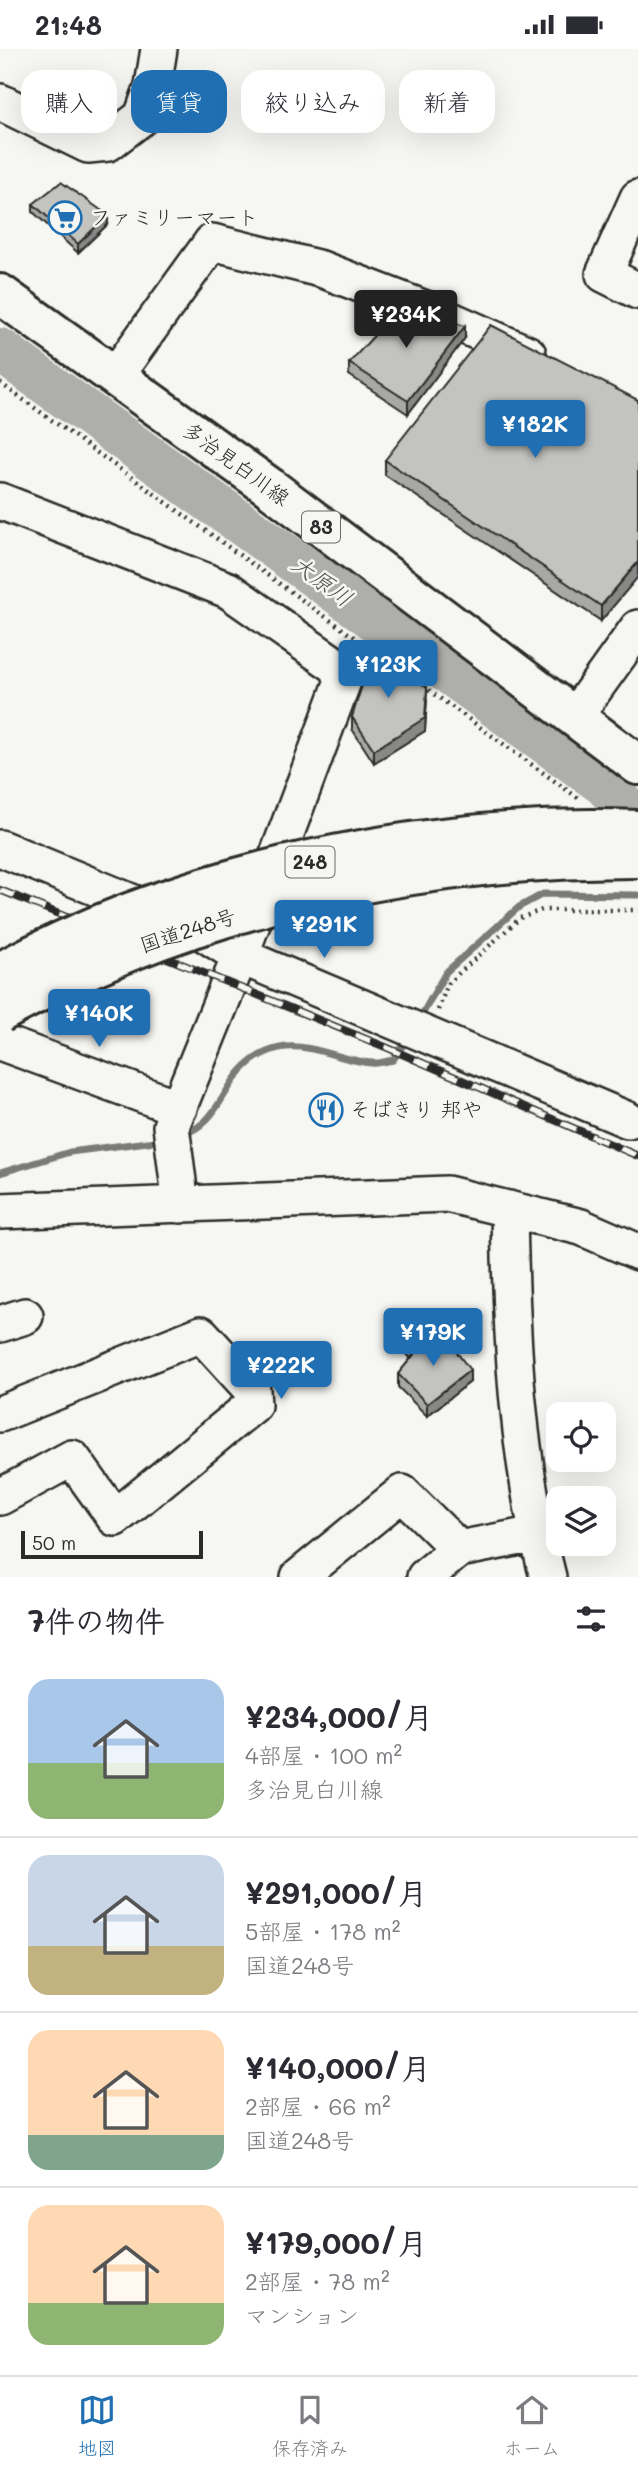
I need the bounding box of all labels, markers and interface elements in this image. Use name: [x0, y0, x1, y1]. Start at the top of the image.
text: 21:48: [35, 8, 102, 42]
chip: 購入: [21, 70, 117, 133]
chip: 賃貸: [131, 70, 227, 133]
chip: 絞り込み: [241, 70, 385, 133]
chip: 新着: [399, 70, 495, 133]
supermarket icon: ファミリーマート: [46, 199, 84, 237]
place label: ファミリーマート: [90, 203, 258, 230]
pin: ¥234K: [357, 291, 455, 350]
text: ¥234K: [370, 298, 442, 328]
pin: ¥182K: [486, 401, 584, 460]
text: ¥182K: [501, 408, 569, 438]
street label: 多治見白川線: [178, 415, 296, 511]
road number: 83: [302, 512, 340, 543]
water label: 大原川: [286, 548, 359, 613]
pin: ¥123K: [339, 641, 437, 700]
text: ¥123K: [354, 648, 422, 678]
road number: 248: [286, 847, 334, 877]
street label: 国道248号: [136, 901, 239, 958]
pin: ¥291K: [275, 901, 373, 960]
text: ¥291K: [290, 908, 358, 938]
pin: ¥140K: [50, 989, 148, 1049]
text: ¥140K: [64, 997, 134, 1027]
restaurant icon: そばきり 邦や: [307, 1091, 345, 1129]
place label: そばきり 邦や: [350, 1095, 483, 1122]
pin: ¥179K: [384, 1309, 482, 1368]
text: ¥179K: [399, 1316, 467, 1346]
pin: ¥222K: [232, 1341, 330, 1401]
text: ¥222K: [247, 1349, 315, 1379]
map controls: [546, 1402, 616, 1556]
button: locate: [546, 1402, 616, 1472]
button: layers: [546, 1486, 616, 1556]
scale bar: [21, 1528, 203, 1560]
text: 50 m: [32, 1530, 76, 1555]
text: 7件の物件: [28, 1600, 165, 1640]
icon: filters: [572, 1600, 610, 1638]
text: ¥234,000/月: [245, 1696, 433, 1736]
icon: home: [84, 1707, 168, 1791]
text: 4部屋 · 100 m²: [245, 1740, 402, 1770]
text: 多治見白川線: [245, 1774, 383, 1804]
text: ¥291,000/月: [245, 1872, 427, 1912]
icon: home: [84, 1883, 168, 1967]
text: 5部屋 · 178 m²: [245, 1916, 401, 1946]
text: 国道248号: [245, 1950, 354, 1980]
text: ¥140,000/月: [245, 2047, 431, 2087]
icon: home: [84, 2058, 168, 2142]
text: 2部屋 · 66 m²: [245, 2091, 391, 2121]
text: 国道248号: [245, 2125, 354, 2155]
text: ¥179,000/月: [245, 2222, 427, 2262]
icon: home: [84, 2233, 168, 2317]
text: 2部屋 · 78 m²: [245, 2266, 390, 2296]
text: マンション: [245, 2300, 359, 2330]
tab: 地図: [78, 2391, 116, 2460]
tab: 保存済み: [272, 2391, 348, 2460]
tab: ホーム: [504, 2391, 560, 2460]

